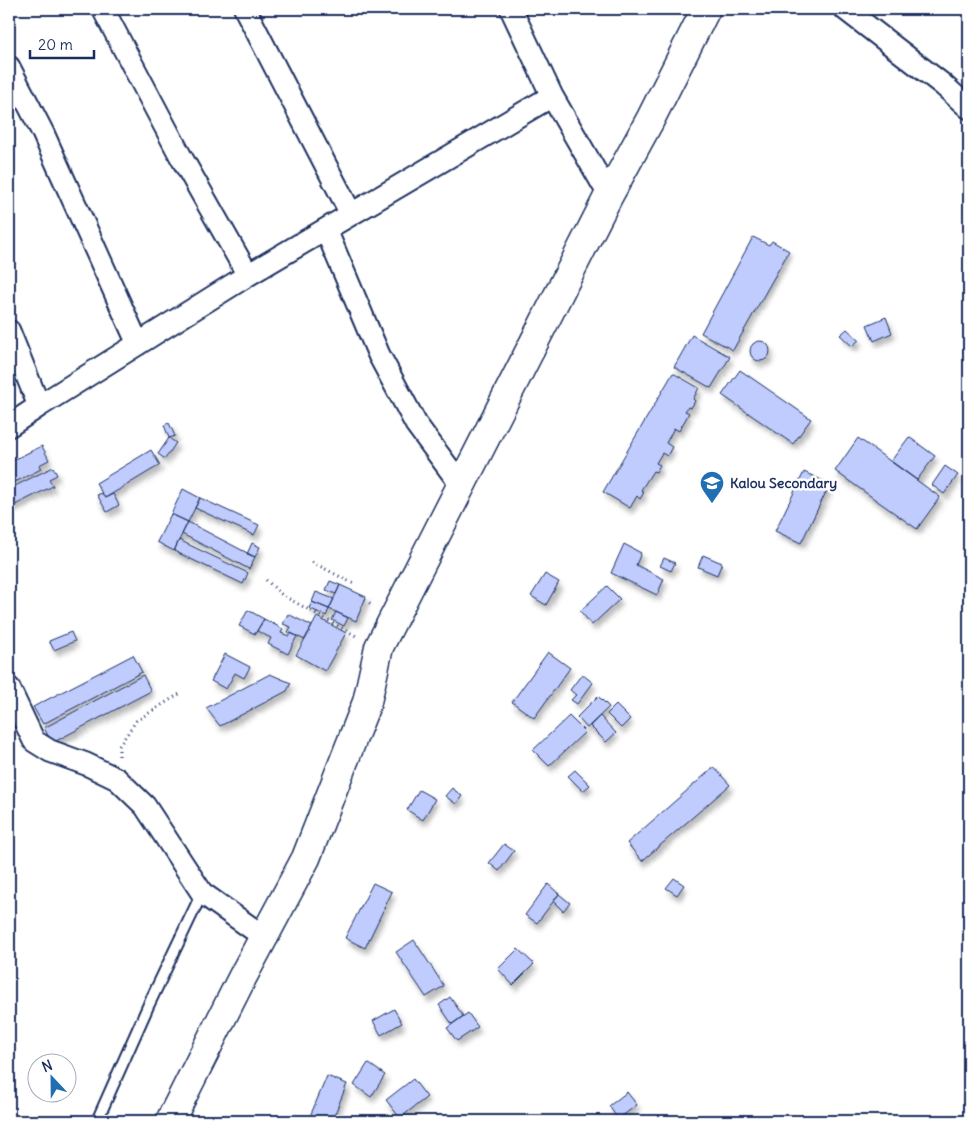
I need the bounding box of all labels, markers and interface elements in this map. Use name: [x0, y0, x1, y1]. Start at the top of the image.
scale bar: [30, 28, 94, 60]
text: 20 m: [38, 35, 73, 54]
school or university icon: Kalou Secondary: [699, 470, 725, 504]
place label: Kalou Secondary: [730, 474, 837, 492]
north arrow: [28, 1052, 78, 1102]
text: N: [39, 1056, 55, 1076]

